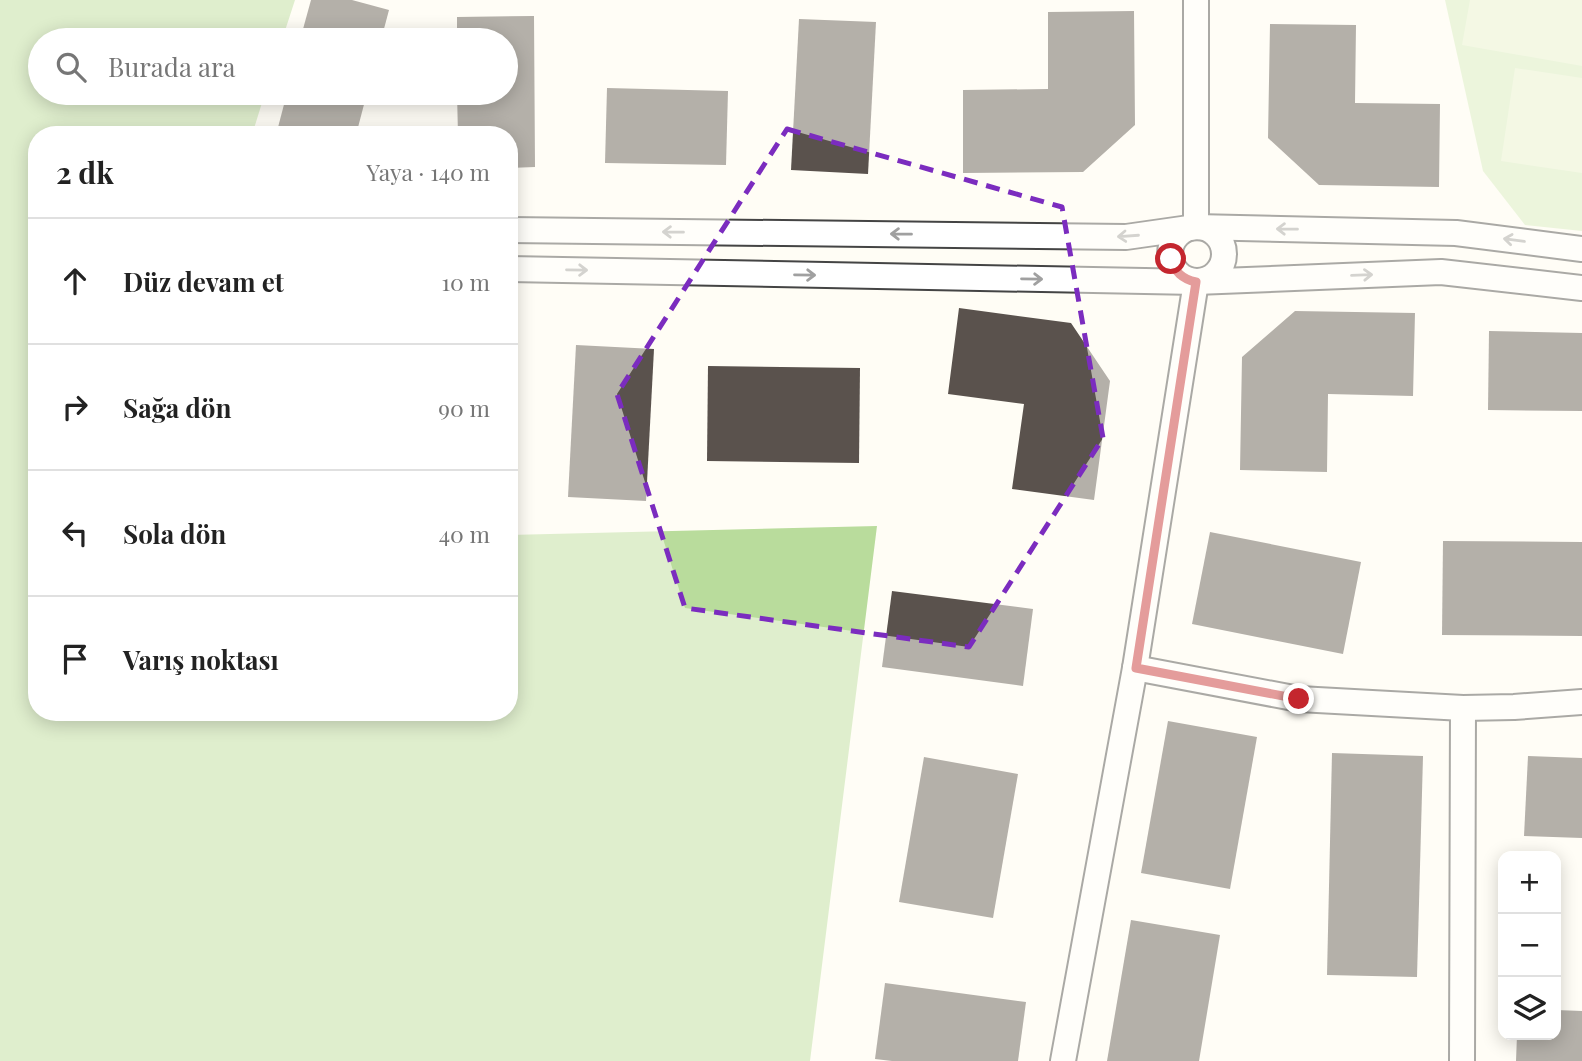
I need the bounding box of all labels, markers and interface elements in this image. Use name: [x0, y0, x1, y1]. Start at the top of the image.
search box: [28, 28, 518, 105]
icon: search: [52, 48, 90, 86]
text: Burada ara: [108, 49, 236, 84]
text: 2 dk: [56, 152, 114, 192]
text: Yaya · 140 m: [367, 156, 490, 187]
one-way arrow: [1276, 222, 1299, 236]
one-way arrow: [662, 225, 685, 238]
one-way arrow: [890, 227, 913, 241]
one-way arrow: [1117, 230, 1140, 243]
one-way arrow: [1503, 234, 1526, 247]
route start: [1155, 243, 1186, 274]
icon: ahead: [56, 262, 94, 300]
text: Düz devam et: [123, 264, 284, 299]
one-way arrow: [566, 264, 589, 277]
text: 10 m: [442, 266, 490, 297]
one-way arrow: [793, 268, 816, 281]
one-way arrow: [1350, 269, 1373, 282]
one-way arrow: [1021, 272, 1044, 285]
icon: right: [56, 388, 94, 426]
text: Sağa dön: [123, 390, 231, 425]
text: 90 m: [438, 392, 490, 423]
icon: left: [56, 514, 94, 552]
text: Sola dön: [123, 516, 226, 551]
text: 40 m: [439, 518, 490, 549]
icon: arrive: [56, 640, 94, 678]
text: Varış noktası: [123, 642, 279, 677]
route end: [1283, 683, 1314, 714]
map controls: [1498, 851, 1561, 1040]
button: +: [1498, 851, 1561, 914]
button: −: [1498, 914, 1561, 977]
button: layers: [1498, 977, 1561, 1040]

